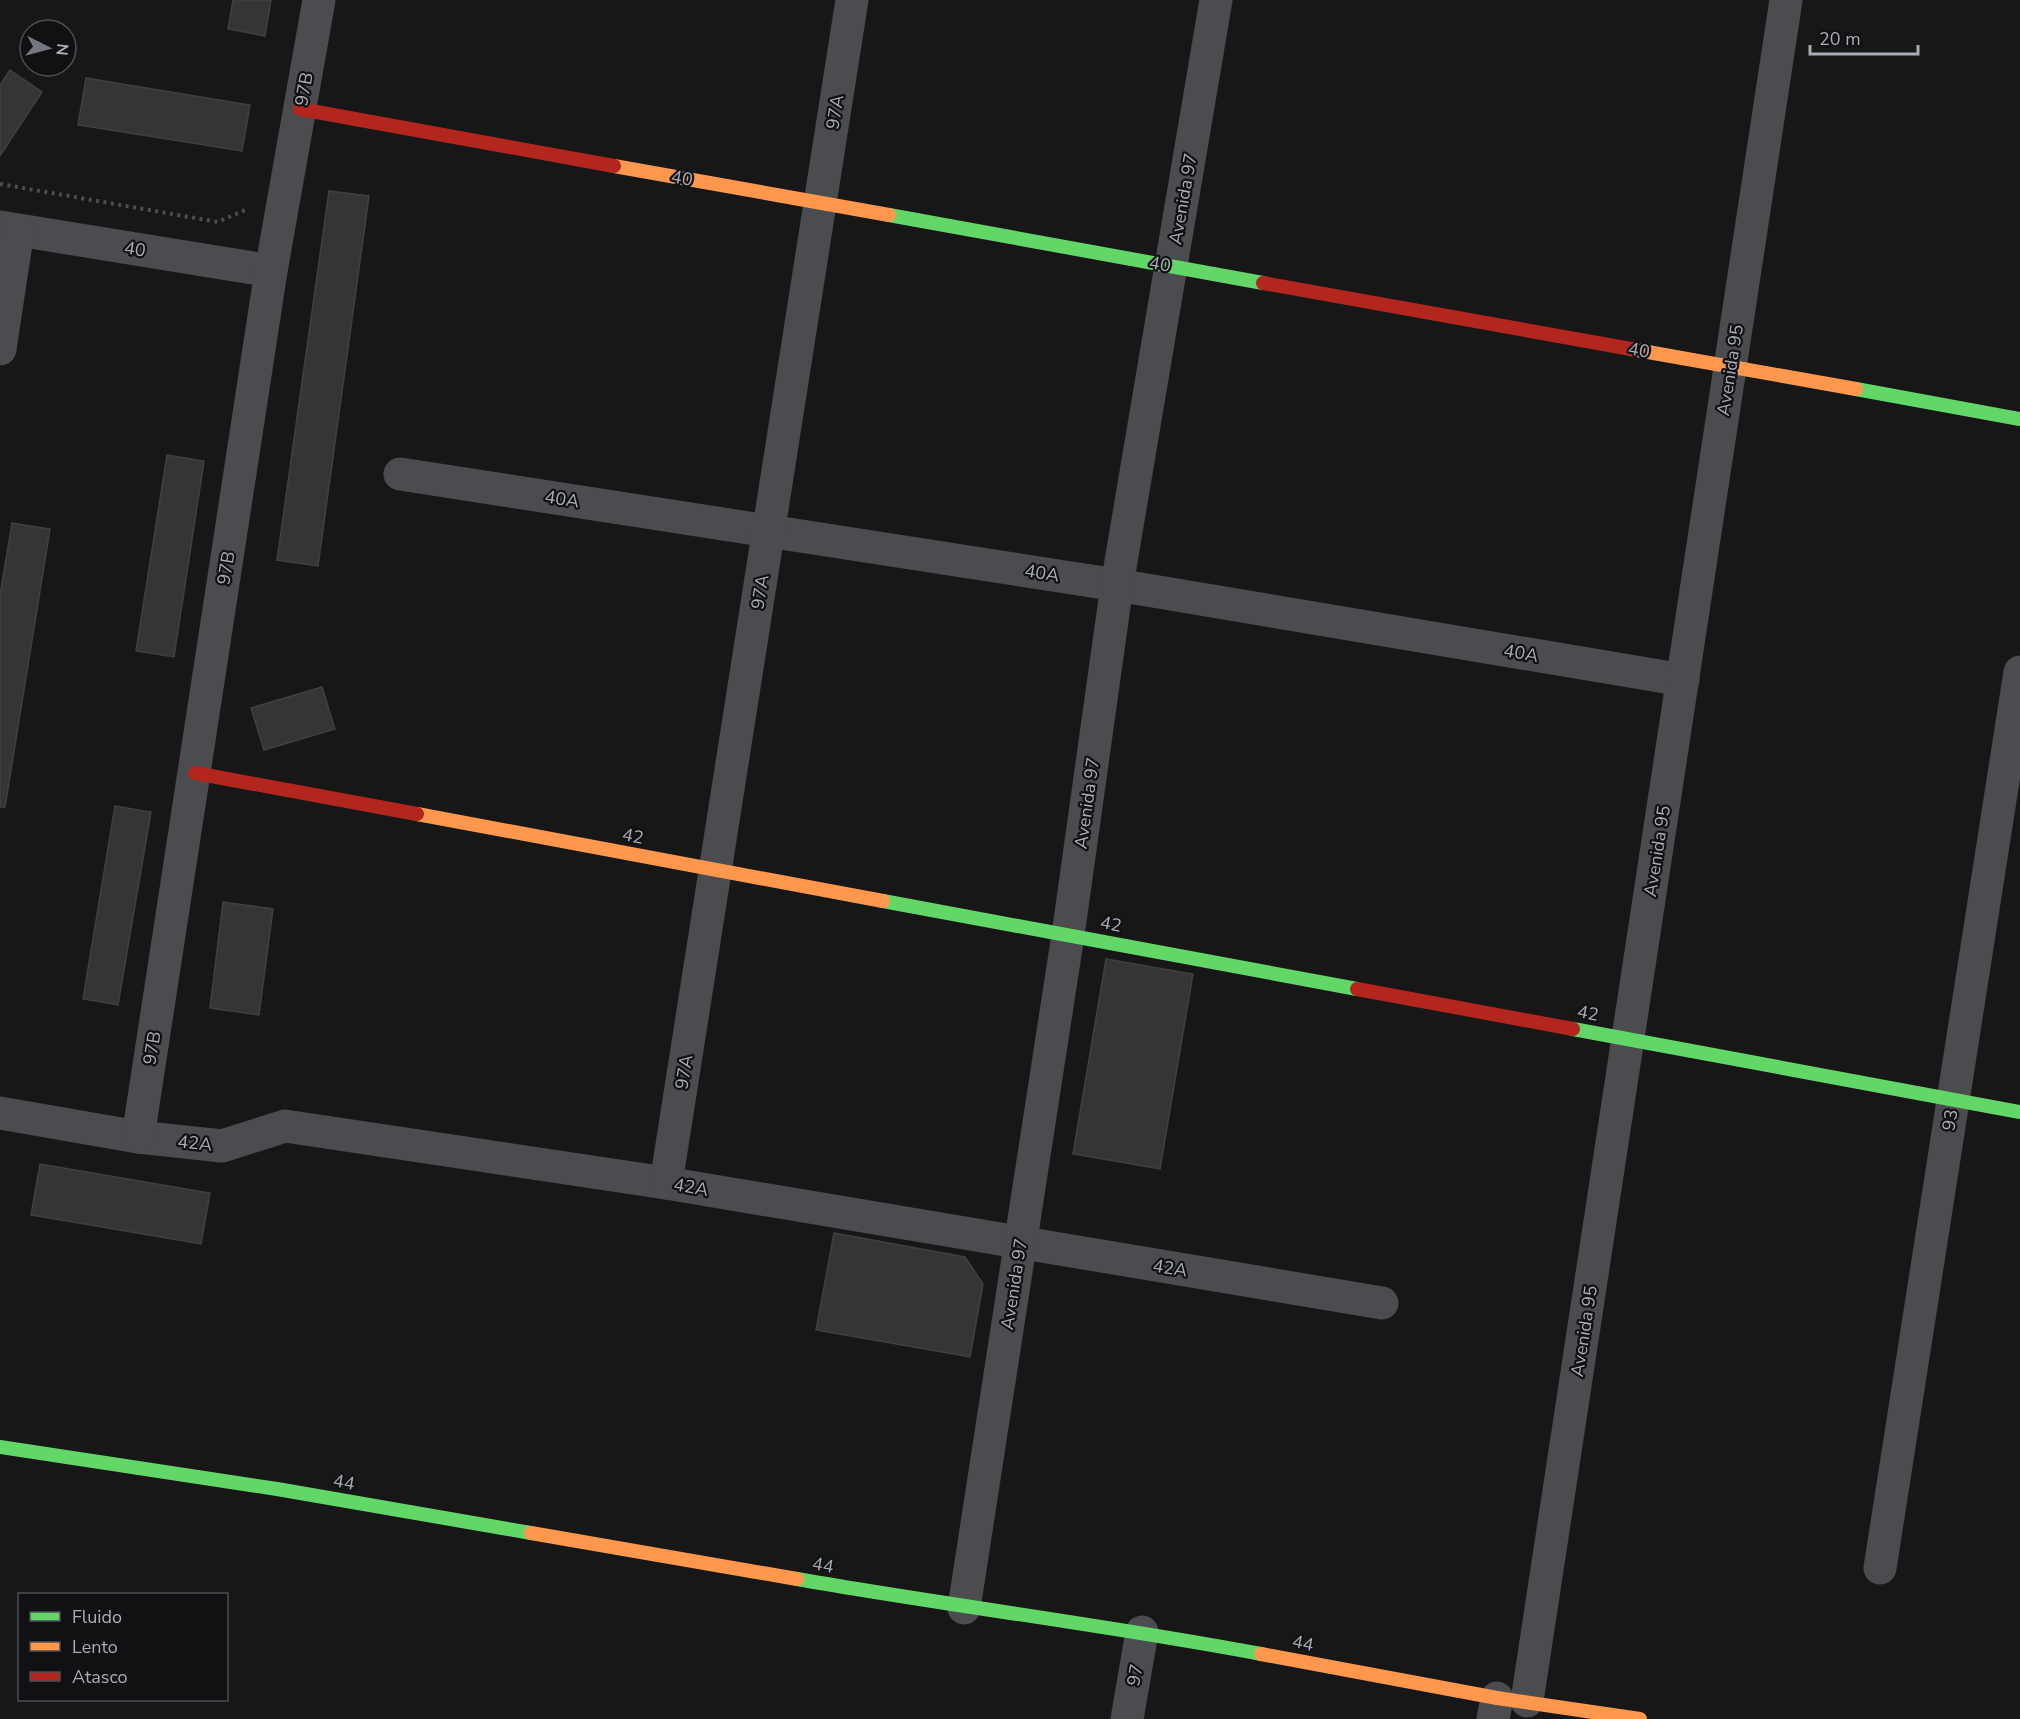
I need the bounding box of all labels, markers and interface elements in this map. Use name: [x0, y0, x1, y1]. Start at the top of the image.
north arrow: [18, 18, 78, 78]
scale bar: [1810, 18, 1918, 56]
text: 20 m: [1819, 27, 1861, 51]
text: N: [50, 42, 73, 57]
street label: 97B: [289, 70, 319, 108]
street label: 97A: [820, 93, 850, 131]
street label: Avenida 97: [1163, 152, 1203, 246]
street label: 40: [669, 164, 695, 192]
street label: 40: [122, 235, 148, 263]
street label: 40: [1147, 250, 1173, 278]
street label: Avenida 95: [1711, 323, 1749, 417]
street label: 40: [1626, 336, 1652, 364]
street label: 40A: [543, 484, 581, 514]
street label: 97B: [212, 549, 240, 587]
street label: 40A: [1023, 558, 1061, 588]
street label: 97A: [745, 573, 775, 611]
street label: 40A: [1502, 638, 1540, 668]
street label: Avenida 97: [1069, 756, 1105, 850]
street label: Avenida 95: [1638, 804, 1676, 898]
street label: 42: [620, 822, 646, 850]
street label: 42: [1098, 910, 1124, 938]
street label: 42: [1575, 999, 1601, 1027]
street label: 97B: [138, 1029, 166, 1067]
street label: 97A: [669, 1053, 699, 1091]
street label: 93: [1936, 1107, 1964, 1133]
street label: 42A: [176, 1129, 214, 1157]
street label: 42A: [672, 1172, 710, 1202]
street label: Avenida 97: [995, 1237, 1033, 1331]
street label: 42A: [1151, 1253, 1189, 1283]
street label: Avenida 95: [1565, 1284, 1603, 1378]
street label: 44: [331, 1468, 357, 1496]
street label: 44: [810, 1551, 836, 1579]
legend: [18, 1593, 228, 1701]
text: Fluido: [72, 1605, 122, 1629]
street label: 44: [1290, 1629, 1316, 1657]
text: Lento: [72, 1635, 118, 1659]
street label: 97: [1121, 1662, 1149, 1688]
text: Atasco: [72, 1665, 128, 1689]

